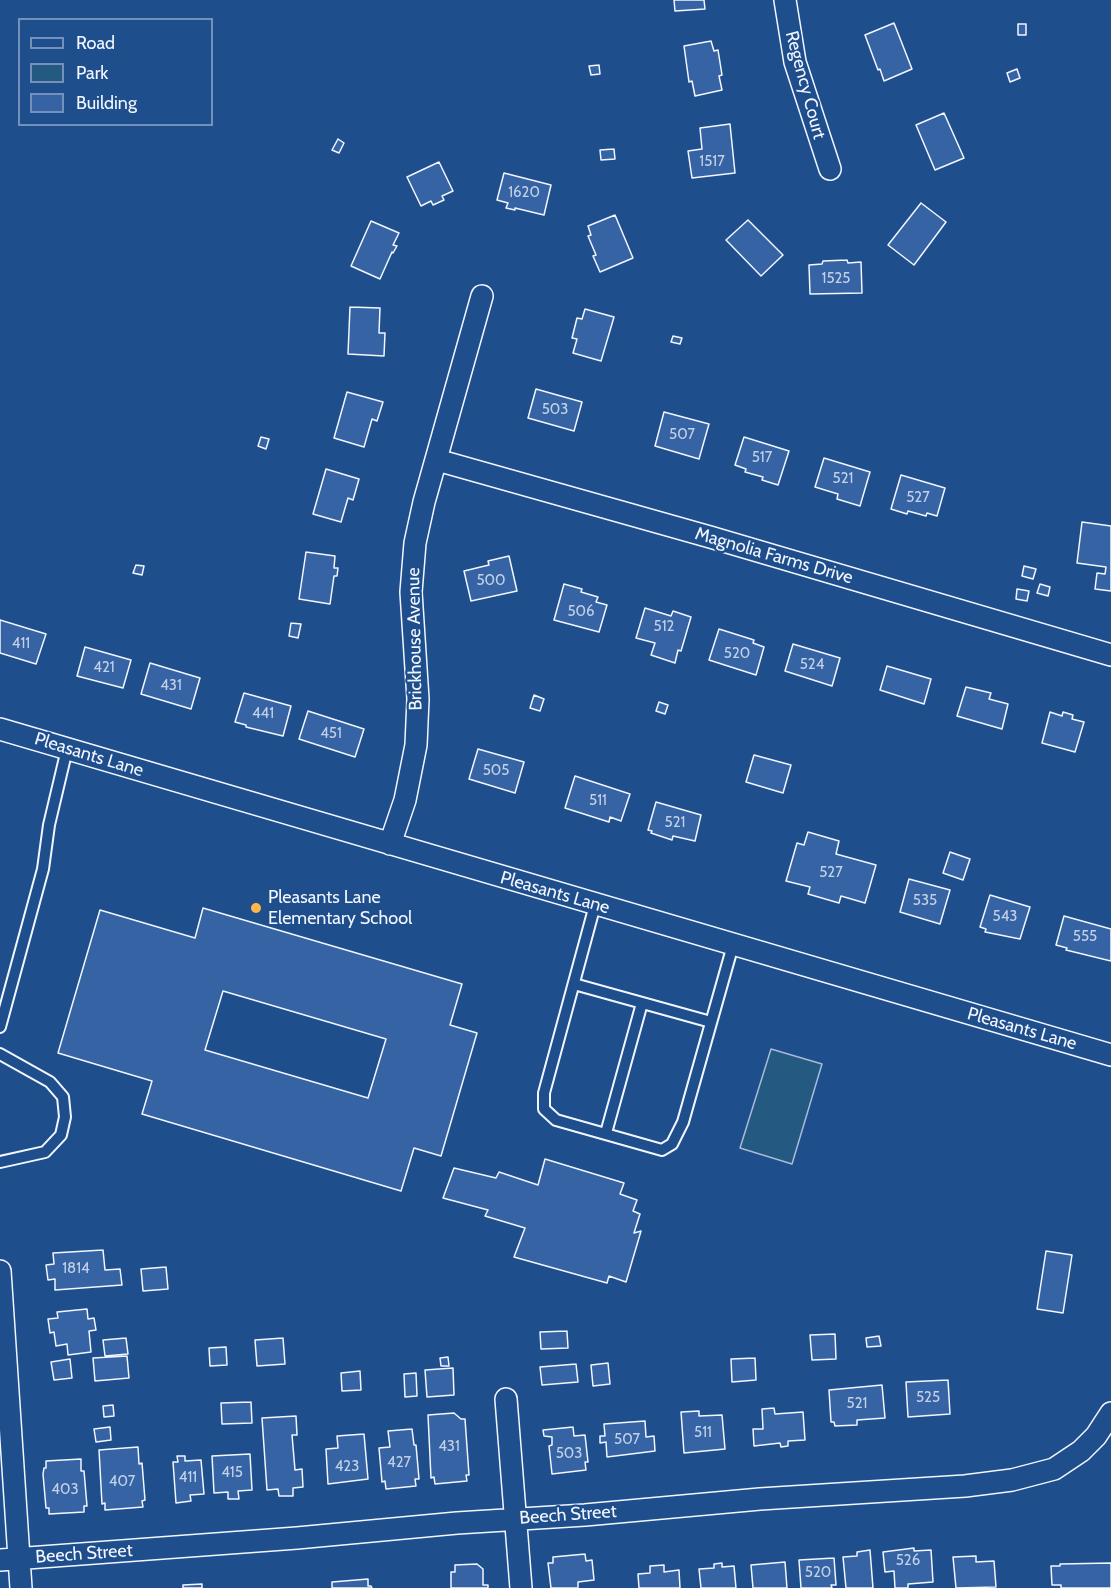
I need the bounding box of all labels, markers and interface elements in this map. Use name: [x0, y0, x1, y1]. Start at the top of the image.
legend: [18, 18, 213, 126]
street label: Regency Court: [780, 28, 830, 142]
text: Road: [76, 32, 115, 54]
text: Park: [76, 62, 108, 84]
text: Building: [76, 92, 137, 114]
house number: 1517: [699, 153, 725, 171]
house number: 1620: [508, 184, 540, 202]
house number: 1525: [822, 270, 850, 288]
house number: 503: [542, 401, 568, 419]
house number: 507: [669, 426, 695, 444]
house number: 517: [752, 449, 772, 467]
house number: 521: [833, 470, 853, 488]
house number: 527: [906, 489, 930, 507]
street label: Magnolia Farms Drive: [693, 523, 855, 589]
street label: Brickhouse Avenue: [403, 567, 427, 711]
house number: 500: [476, 572, 506, 590]
house number: 506: [567, 603, 595, 621]
house number: 512: [654, 618, 674, 636]
house number: 411: [12, 635, 30, 653]
house number: 520: [724, 645, 750, 663]
house number: 524: [800, 656, 824, 674]
house number: 421: [93, 659, 115, 677]
house number: 431: [160, 677, 182, 695]
house number: 441: [252, 705, 274, 723]
house number: 451: [320, 725, 342, 743]
street label: Pleasants Lane: [32, 728, 146, 782]
house number: 505: [483, 762, 509, 780]
house number: 511: [589, 792, 607, 810]
house number: 521: [665, 814, 685, 832]
house number: 527: [819, 864, 843, 882]
street label: Pleasants Lane: [498, 867, 612, 919]
place label: Pleasants Lane Elementary School: [268, 887, 412, 930]
house number: 535: [913, 892, 937, 910]
marker: Pleasants Lane Elementary School: [249, 901, 263, 915]
house number: 543: [993, 908, 1017, 926]
house number: 555: [1073, 928, 1097, 946]
street label: Pleasants Lane: [965, 1003, 1079, 1055]
house number: 1814: [62, 1260, 90, 1278]
house number: 525: [916, 1389, 940, 1407]
house number: 521: [847, 1395, 867, 1413]
house number: 511: [694, 1424, 712, 1442]
house number: 507: [614, 1431, 640, 1449]
house number: 431: [438, 1438, 460, 1456]
house number: 503: [556, 1445, 582, 1463]
house number: 427: [387, 1454, 411, 1472]
house number: 423: [335, 1458, 359, 1476]
house number: 415: [221, 1464, 243, 1482]
house number: 411: [179, 1469, 197, 1487]
house number: 407: [109, 1473, 135, 1491]
house number: 403: [51, 1481, 79, 1499]
street label: Beech Street: [519, 1501, 617, 1529]
street label: Beech Street: [35, 1540, 133, 1568]
house number: 526: [896, 1552, 920, 1570]
house number: 520: [805, 1564, 831, 1582]

